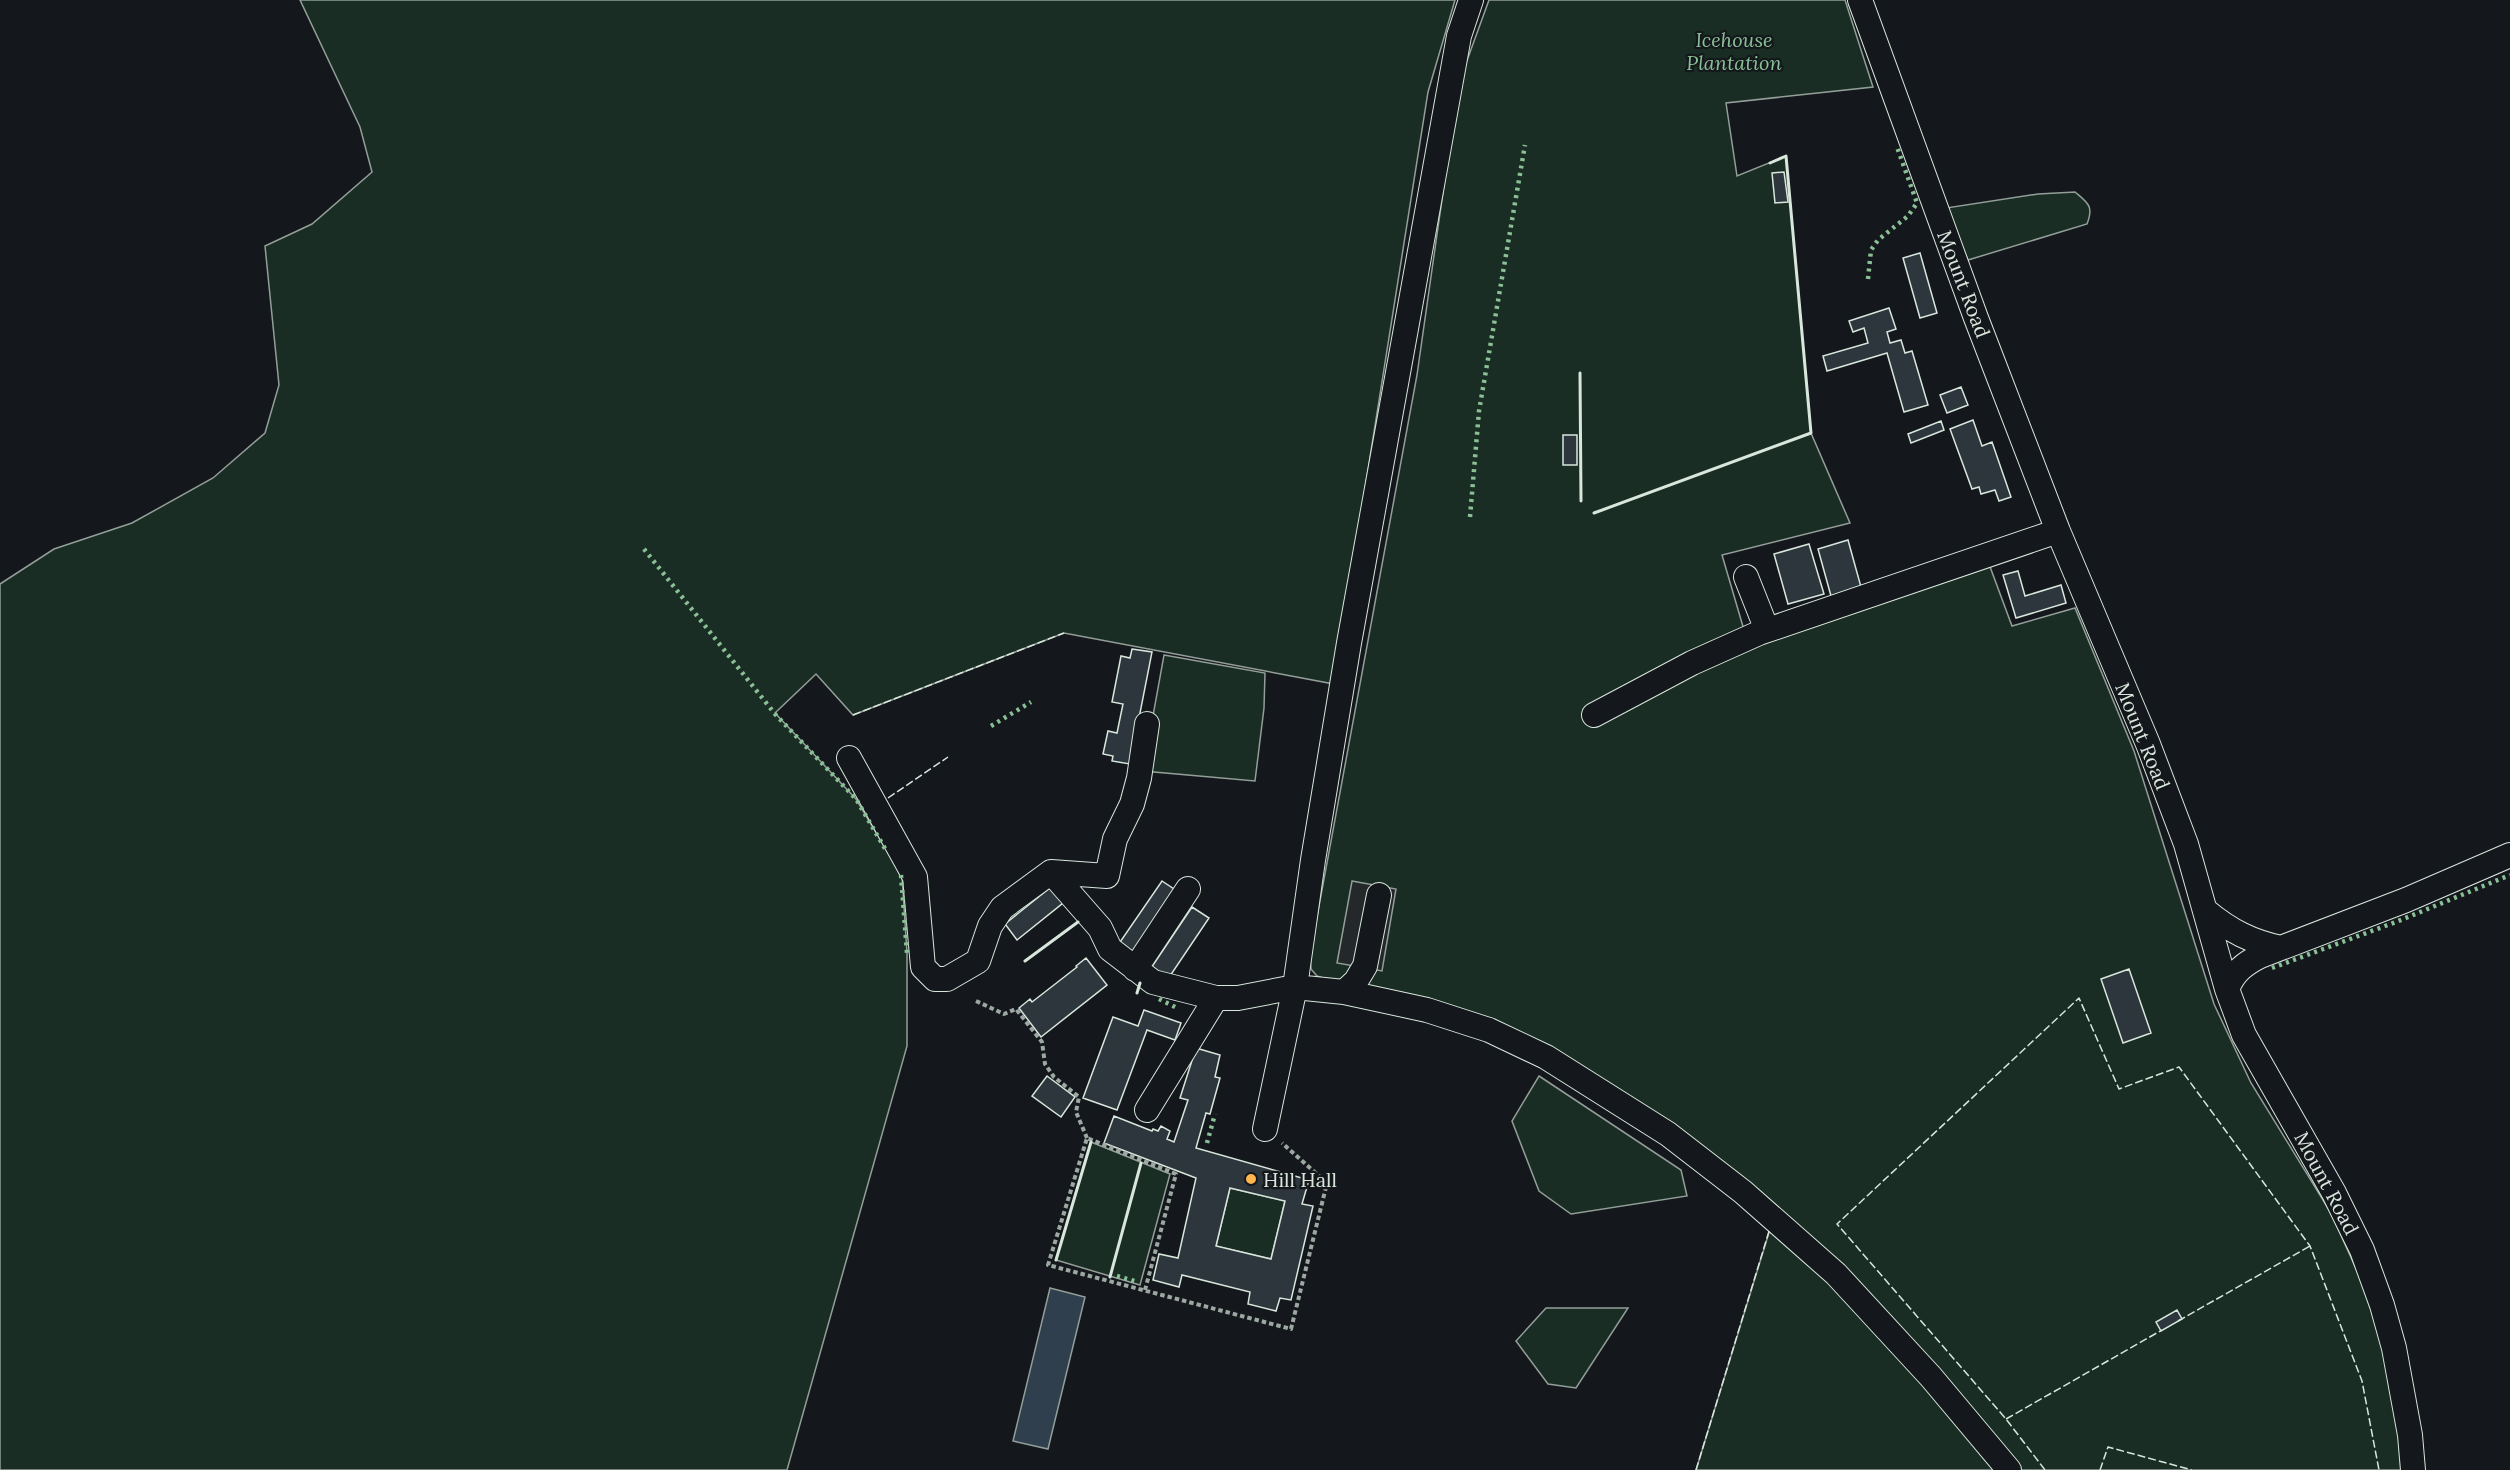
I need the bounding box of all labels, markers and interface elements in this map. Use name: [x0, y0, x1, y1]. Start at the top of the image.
park label: Icehouse Plantation: [1686, 27, 1782, 75]
street label: Mount Road: [1932, 227, 1996, 341]
street label: Mount Road: [2110, 679, 2176, 793]
street label: Mount Road: [2289, 1127, 2365, 1239]
place label: Hill Hall: [1263, 1167, 1337, 1192]
marker: Hill Hall: [1244, 1172, 1258, 1186]

